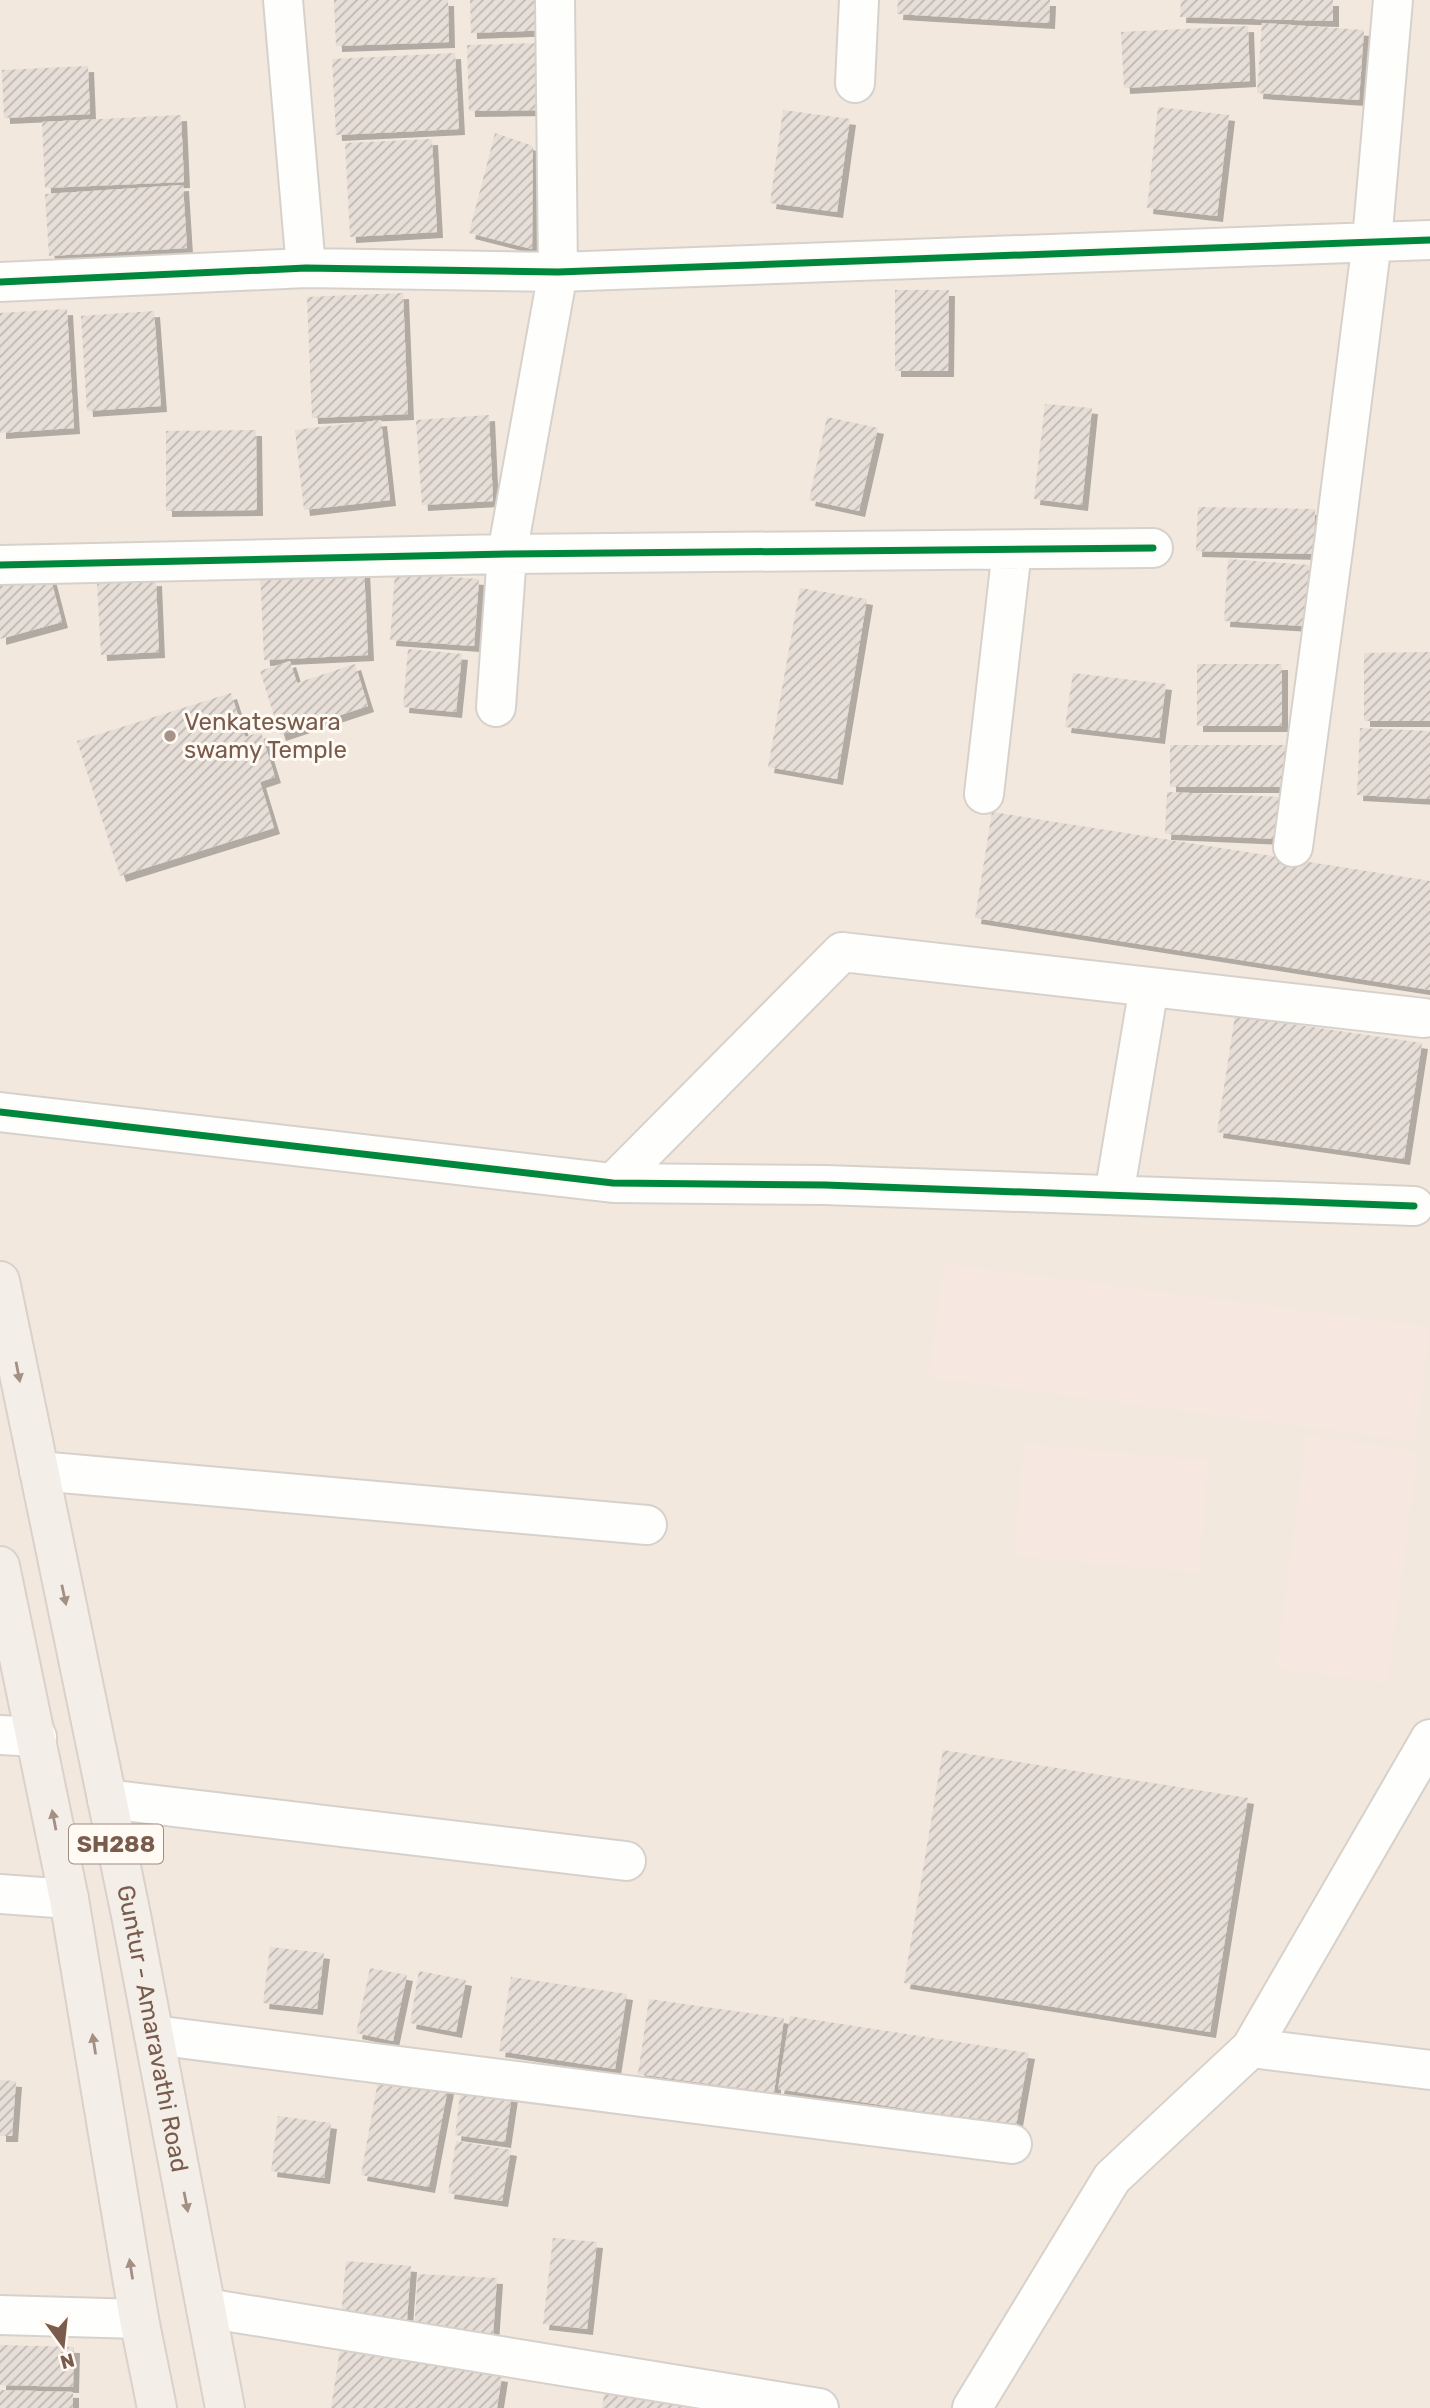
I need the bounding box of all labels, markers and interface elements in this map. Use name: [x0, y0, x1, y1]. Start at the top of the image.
place label: Venkateswara swamy Temple: [184, 708, 347, 764]
marker: Venkateswara swamy Temple: [162, 728, 178, 744]
one-way arrow: [13, 1361, 24, 1383]
one-way arrow: [59, 1584, 70, 1606]
one-way arrow: [48, 1809, 59, 1831]
road number: SH288: [69, 1825, 163, 1864]
street label: Guntur - Amaravathi Road: [111, 1883, 194, 2174]
one-way arrow: [88, 2033, 99, 2055]
one-way arrow: [181, 2191, 192, 2213]
one-way arrow: [125, 2258, 136, 2280]
north arrow: [28, 2310, 98, 2380]
text: N: [58, 2348, 77, 2374]

